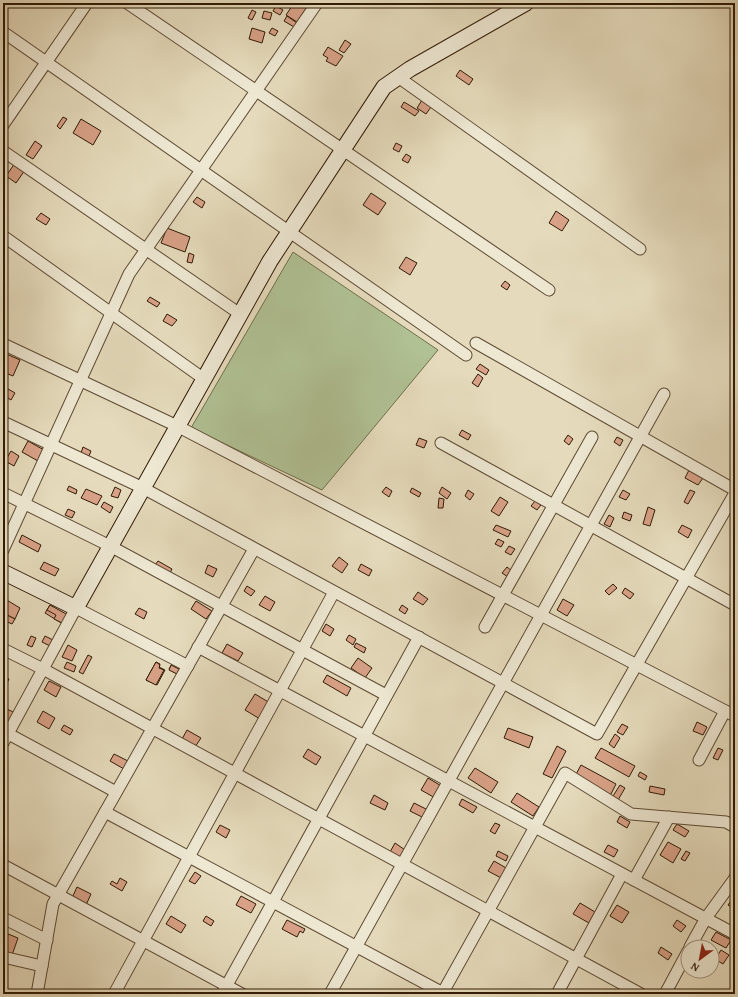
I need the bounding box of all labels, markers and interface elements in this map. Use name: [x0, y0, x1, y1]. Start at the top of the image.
north arrow: [680, 939, 720, 979]
text: N: [687, 958, 702, 976]

